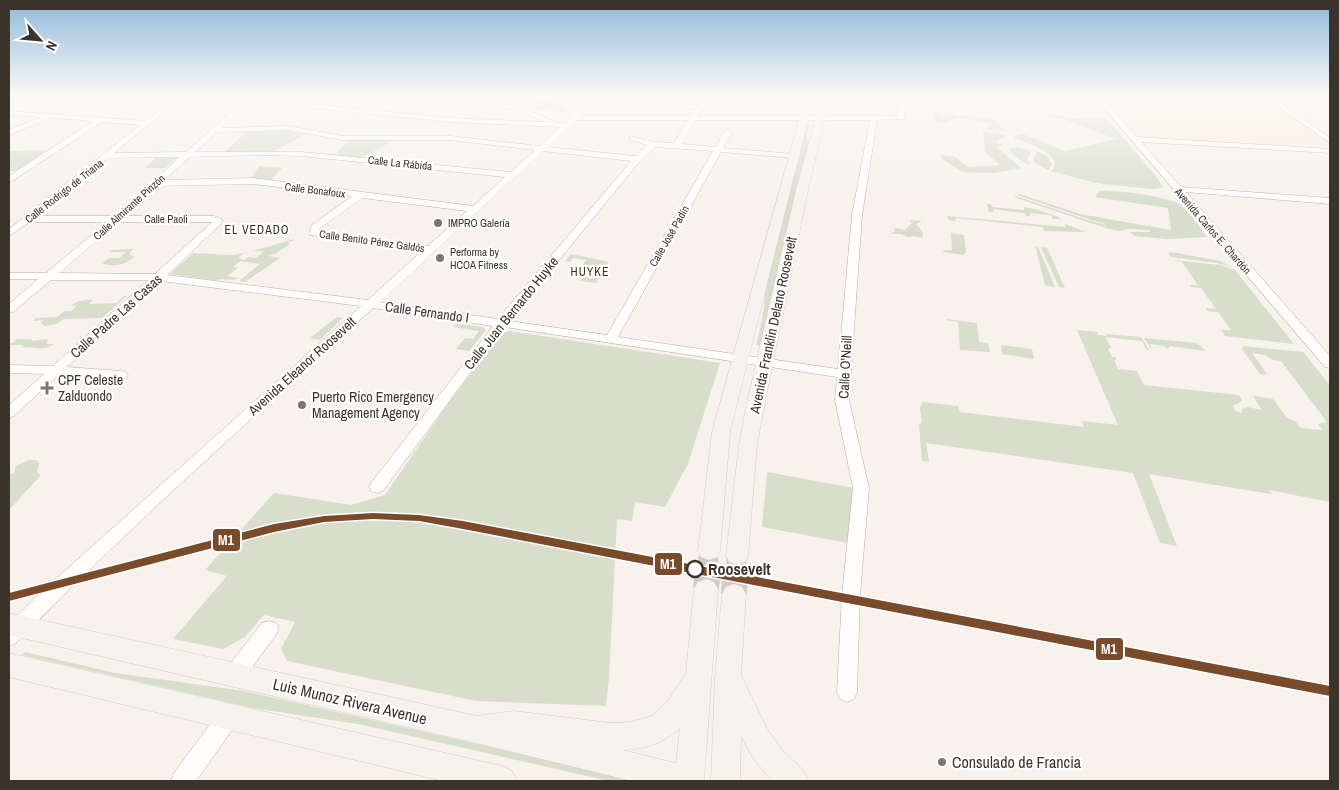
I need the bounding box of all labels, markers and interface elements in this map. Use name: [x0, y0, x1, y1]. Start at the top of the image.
north arrow: [15, 15, 65, 65]
text: N: [42, 38, 61, 54]
street label: Calle La Rábida: [367, 153, 433, 173]
street label: Calle Rodrigo de Triana: [22, 156, 106, 226]
street label: Calle Almirante Pinzón: [90, 171, 168, 243]
street label: Calle Bonafoux: [284, 179, 347, 201]
street label: Avenida Carlos E. Chardón: [1171, 184, 1254, 277]
street label: Calle José Padín: [646, 203, 692, 269]
street label: Calle Paoli: [144, 212, 188, 226]
place label: IMPRO Galería: [448, 216, 510, 230]
marker: IMPRO Galería: [432, 217, 444, 229]
district label: EL VEDADO: [225, 222, 289, 238]
street label: Calle Benito Pérez Galdós: [318, 227, 426, 255]
street label: Avenida Franklin Delano Roosevelt: [745, 235, 801, 416]
place label: Performa by HCOA Fitness: [450, 245, 508, 272]
marker: Performa by HCOA Fitness: [434, 252, 446, 264]
street label: Calle Juan Bernardo Huyke: [460, 253, 562, 373]
district label: HUYKE: [571, 264, 609, 280]
street label: Calle Padre Las Casas: [66, 270, 166, 362]
street label: Calle Fernando I: [384, 297, 470, 327]
street label: Avenida Eleanor Roosevelt: [244, 313, 360, 420]
street label: Calle O'Neill: [834, 335, 856, 399]
place label: CPF Celeste Zalduondo: [58, 371, 123, 405]
marker: CPF Celeste Zalduondo: [40, 381, 54, 395]
place label: Puerto Rico Emergency Management Agency: [312, 388, 434, 422]
marker: Puerto Rico Emergency Management Agency: [296, 399, 308, 411]
line badge: M1: [212, 528, 241, 552]
text: M1: [218, 531, 235, 549]
line badge: M1: [654, 552, 683, 576]
text: M1: [660, 555, 677, 573]
place label: Roosevelt: [708, 558, 771, 580]
marker: Roosevelt: [686, 560, 704, 578]
line badge: M1: [1095, 637, 1124, 661]
text: M1: [1101, 640, 1118, 658]
street label: Luis Munoz Rivera Avenue: [271, 673, 429, 729]
place label: Consulado de Francia: [952, 751, 1082, 773]
marker: Consulado de Francia: [936, 756, 948, 768]

